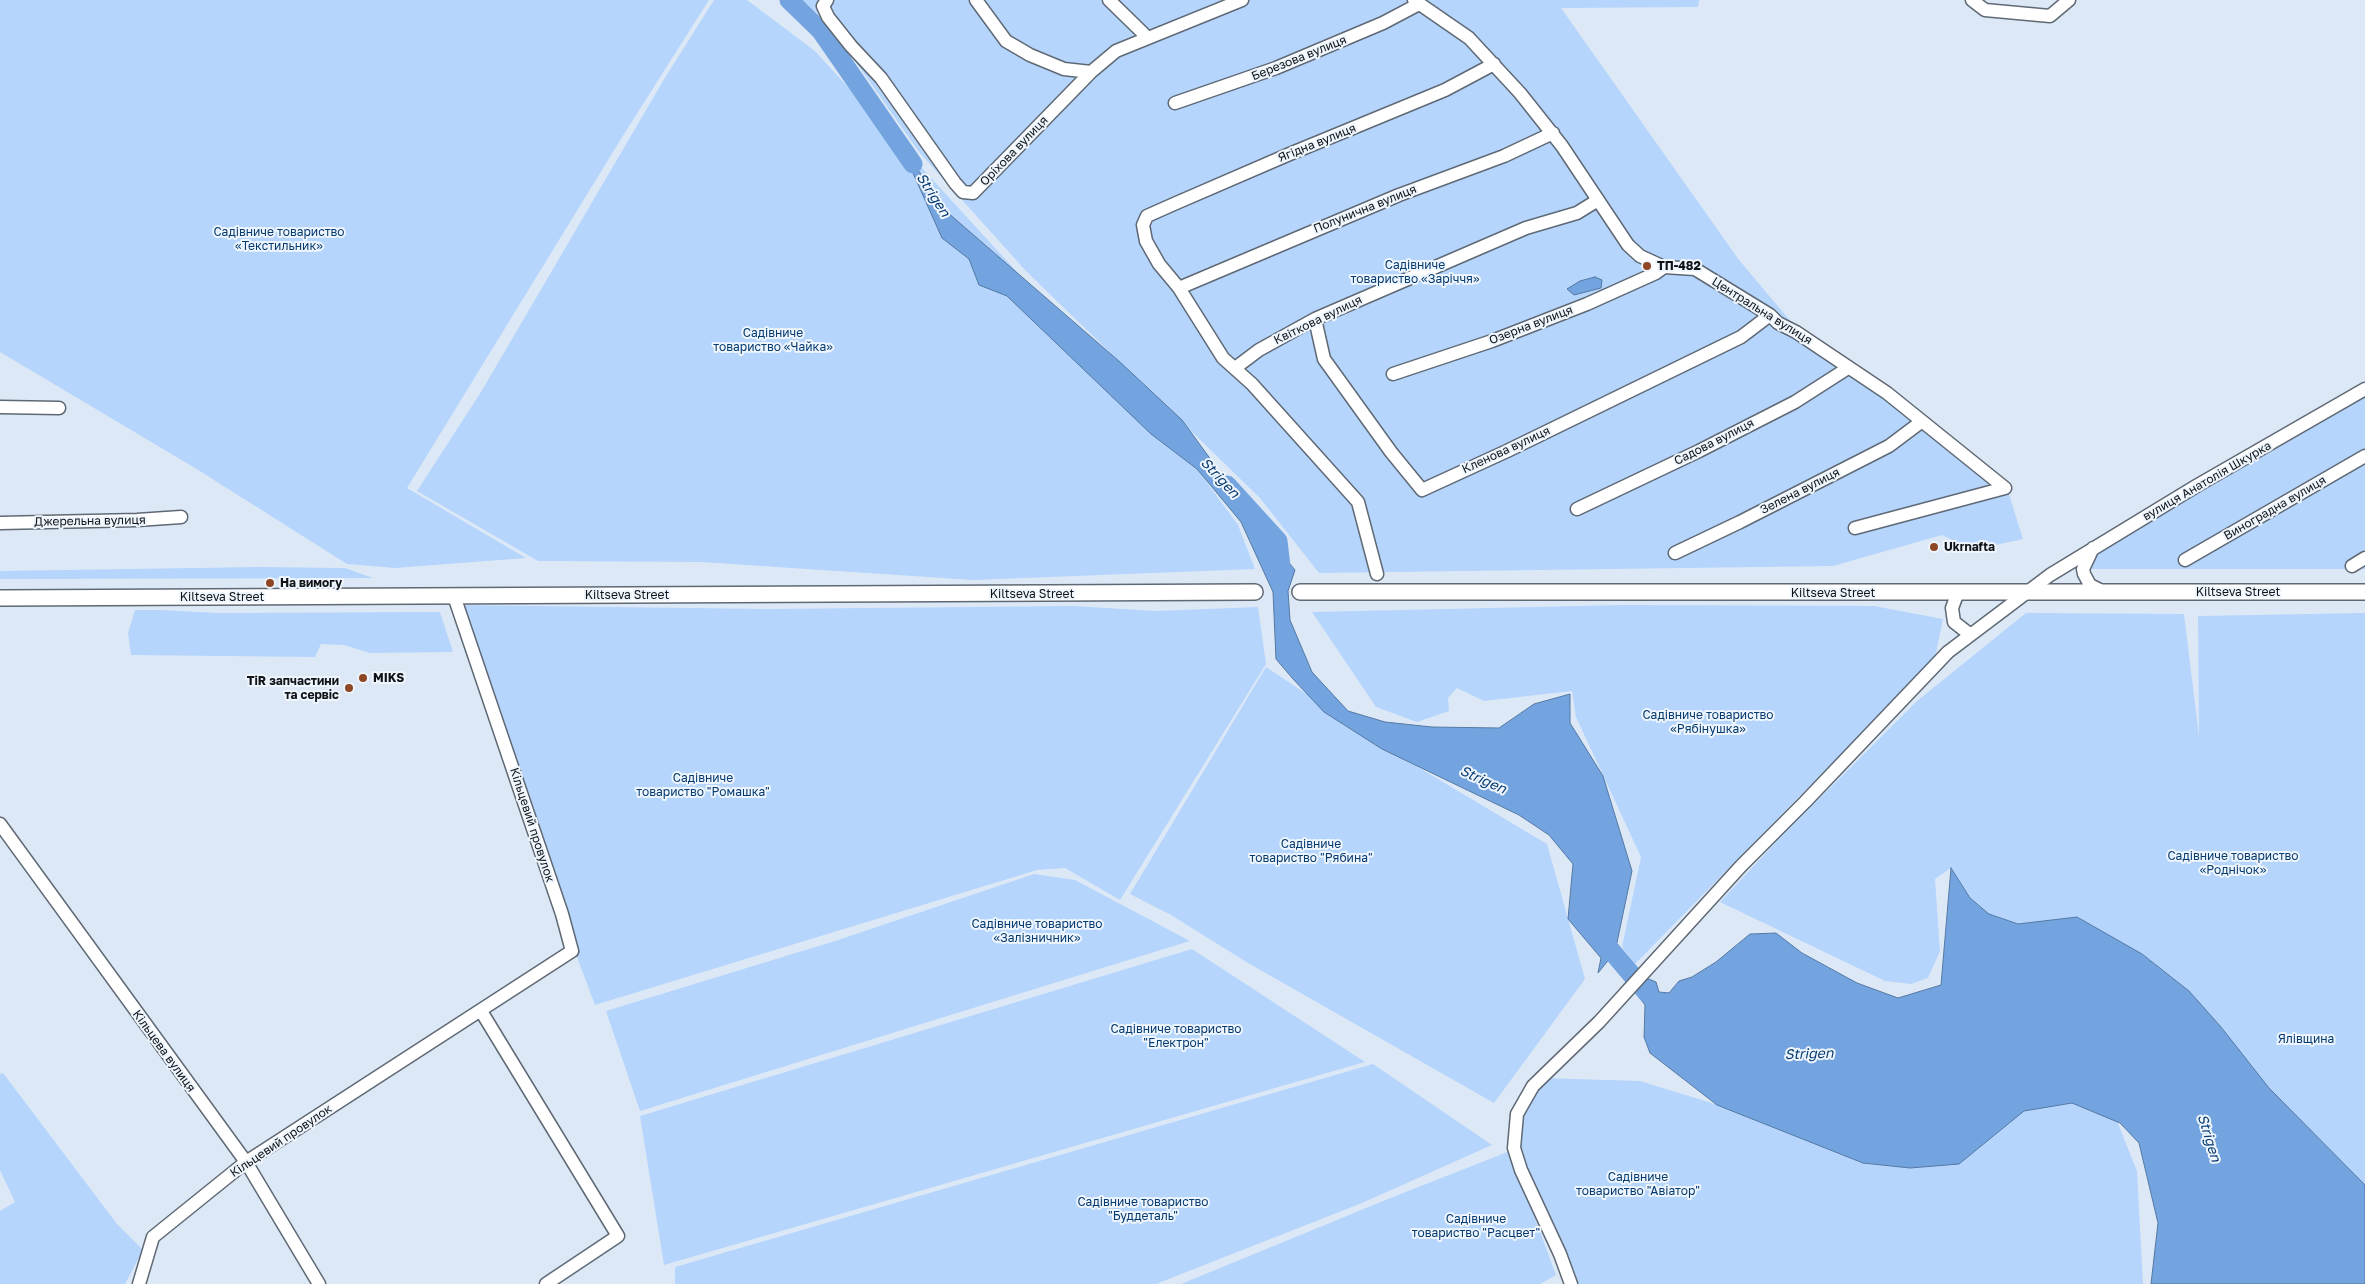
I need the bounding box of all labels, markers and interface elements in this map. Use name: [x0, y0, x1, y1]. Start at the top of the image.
street label: Березова вулиця: [1249, 32, 1349, 84]
street label: Оріхова вулиця: [977, 113, 1051, 189]
street label: Ягідна вулиця: [1276, 121, 1358, 165]
water label: Strigen: [913, 170, 953, 220]
street label: Полунична вулиця: [1311, 182, 1419, 236]
park label: Садівниче товариство «Текстильник»: [213, 225, 345, 253]
park label: Садівниче товариство «Заріччя»: [1350, 258, 1480, 286]
place label: ТП-482: [1657, 259, 1701, 273]
marker: ТП-482: [1641, 260, 1653, 272]
street label: Центральна вулиця: [1709, 274, 1815, 348]
street label: Квіткова вулиця: [1271, 292, 1365, 348]
street label: Озерна вулиця: [1487, 302, 1575, 348]
park label: Садівниче товариство «Чайка»: [713, 326, 833, 354]
street label: Садова вулиця: [1672, 416, 1756, 468]
street label: Кленова вулиця: [1460, 423, 1552, 477]
street label: вулиця Анатолія Шкурка: [2140, 438, 2274, 524]
water label: Strigen: [1197, 454, 1243, 502]
street label: Зелена вулиця: [1758, 465, 1842, 517]
street label: Виноградна вулиця: [2221, 473, 2329, 543]
street label: Джерельна вулиця: [34, 513, 146, 529]
place label: Ukrnafta: [1944, 540, 1995, 554]
marker: Ukrnafta: [1928, 541, 1940, 553]
place label: На вимогу: [280, 576, 342, 590]
marker: На вимогу: [264, 577, 276, 589]
street label: Kiltseva Street: [2196, 585, 2280, 599]
street label: Kiltseva Street: [1791, 586, 1875, 600]
street label: Kiltseva Street: [990, 587, 1074, 601]
street label: Kiltseva Street: [585, 588, 669, 602]
street label: Kiltseva Street: [180, 590, 264, 604]
place label: MIKS: [373, 671, 404, 685]
marker: MIKS: [357, 672, 369, 684]
place label: TiR запчастини та сервіс: [247, 674, 339, 702]
marker: TiR запчастини та сервіс: [343, 682, 355, 694]
park label: Садівниче товариство «Рябінушка»: [1642, 708, 1774, 736]
water label: Strigen: [1457, 762, 1509, 798]
street label: Кільцевий провулок: [507, 766, 557, 884]
park label: Садівниче товариство "Ромашка": [636, 771, 770, 799]
park label: Садівниче товариство "Рябина": [1249, 837, 1373, 865]
park label: Садівниче товариство «Роднічок»: [2167, 849, 2299, 877]
park label: Садівниче товариство «Залізничник»: [971, 917, 1103, 945]
street label: Кільцева вулиця: [129, 1007, 199, 1095]
park label: Садівниче товариство "Електрон": [1110, 1022, 1242, 1050]
park label: Ялівщина: [2278, 1032, 2334, 1046]
water label: Strigen: [1784, 1045, 1834, 1063]
street label: Кільцевий провулок: [227, 1102, 335, 1180]
water label: Strigen: [2194, 1112, 2224, 1164]
park label: Садівниче товариство "Авіатор": [1576, 1170, 1700, 1198]
park label: Садівниче товариство "Буддеталь": [1077, 1195, 1209, 1223]
park label: Садівниче товариство "Расцвет": [1412, 1212, 1540, 1240]

